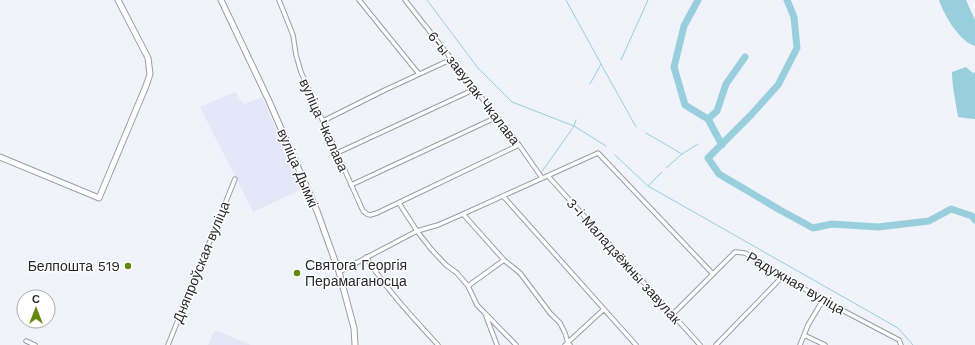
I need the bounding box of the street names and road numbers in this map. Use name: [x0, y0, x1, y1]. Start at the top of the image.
street label: 6-ы завулак Чкалава: [425, 28, 524, 148]
street label: вуліца Чкалава: [296, 76, 352, 174]
street label: вуліца Дымкі: [274, 126, 322, 210]
street label: 3-і Маладзёжны завулак: [563, 195, 685, 328]
street label: Дняпроўская вуліца: [169, 199, 233, 325]
street label: Радужная вуліца: [744, 249, 848, 318]

